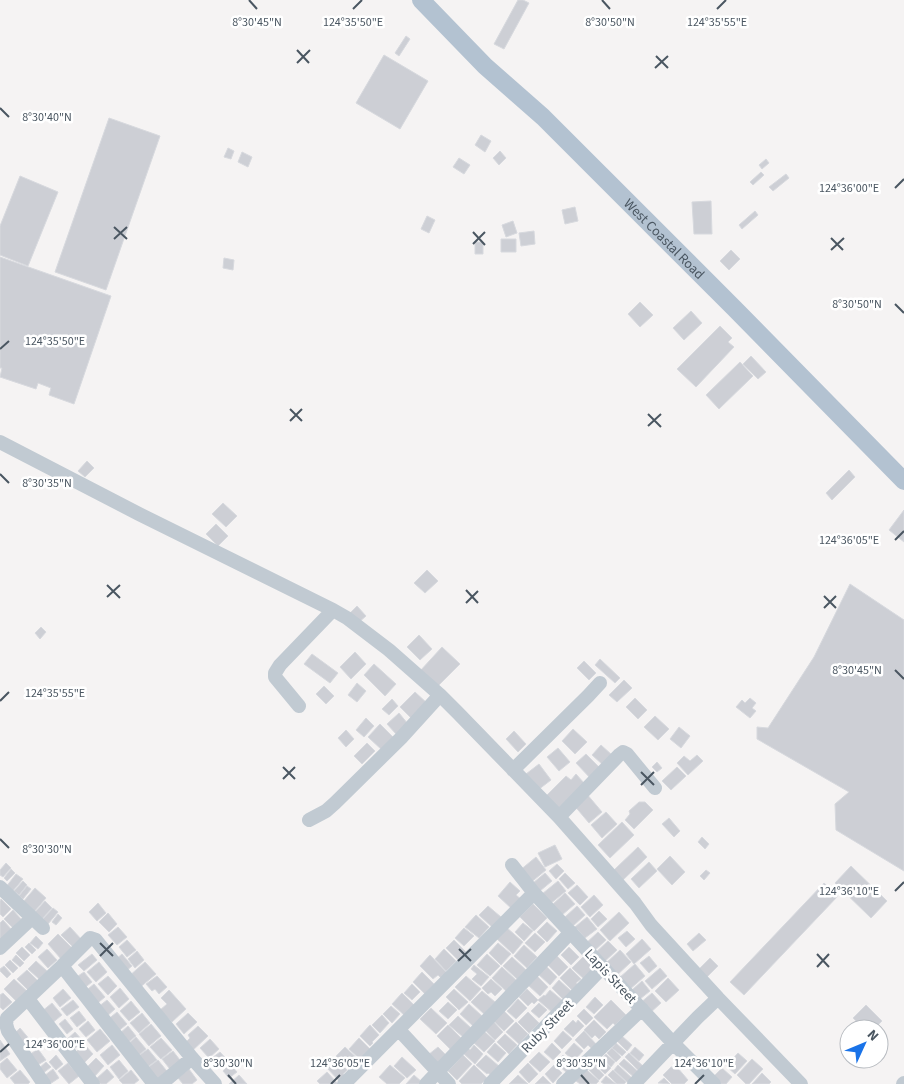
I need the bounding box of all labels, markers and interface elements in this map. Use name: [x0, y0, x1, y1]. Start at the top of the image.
text: 8°30'45"N: [232, 14, 282, 31]
text: 124°35'50"E: [323, 14, 383, 31]
text: 8°30'50"N: [585, 14, 635, 31]
text: 124°35'55"E: [687, 14, 747, 31]
text: 8°30'40"N: [22, 109, 72, 126]
text: 124°36'00"E: [819, 180, 879, 197]
street label: West Coastal Road: [619, 194, 709, 284]
text: 8°30'50"N: [832, 296, 882, 313]
text: 124°35'50"E: [25, 333, 85, 350]
text: 8°30'35"N: [22, 475, 72, 492]
text: 124°36'05"E: [819, 532, 879, 549]
text: 8°30'45"N: [832, 662, 882, 679]
text: 124°35'55"E: [25, 685, 85, 702]
text: 8°30'30"N: [22, 841, 72, 858]
text: 124°36'10"E: [819, 883, 879, 900]
street label: Lapis Street: [579, 945, 641, 1009]
street label: Ruby Street: [517, 995, 579, 1058]
north arrow: [839, 1019, 889, 1069]
text: N: [862, 1025, 883, 1046]
text: 124°36'00"E: [25, 1036, 85, 1053]
text: 8°30'30"N: [203, 1055, 253, 1072]
text: 124°36'05"E: [310, 1055, 370, 1072]
text: 8°30'35"N: [556, 1055, 606, 1072]
text: 124°36'10"E: [674, 1055, 734, 1072]

